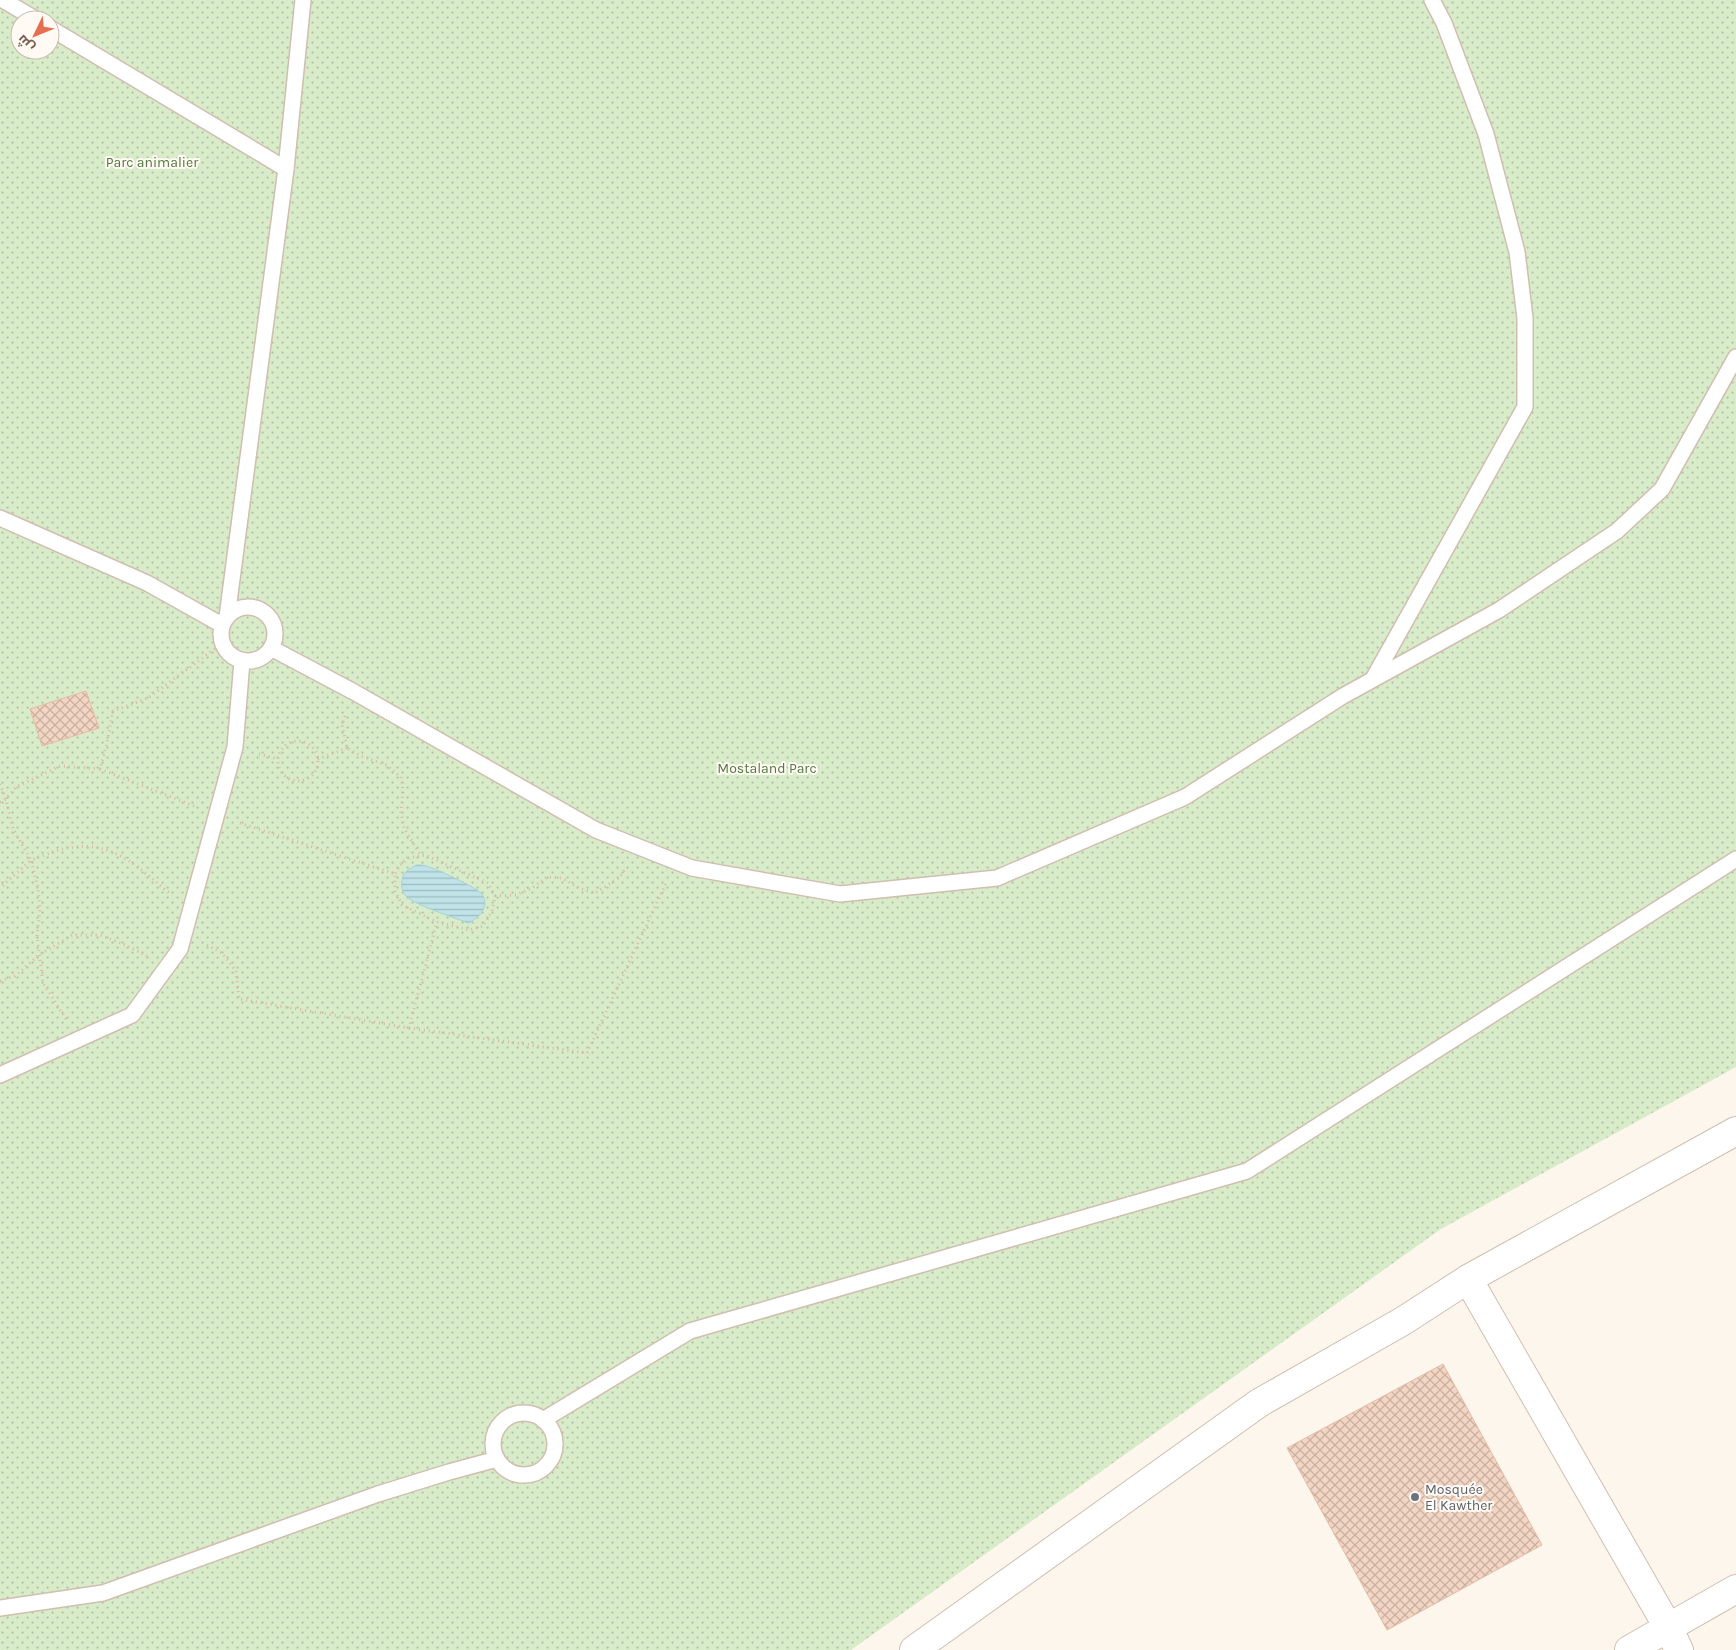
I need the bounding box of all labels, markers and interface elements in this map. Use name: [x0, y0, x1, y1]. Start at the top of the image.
north arrow: [10, 10, 60, 60]
text: ش: [13, 31, 38, 56]
park label: Parc animalier: [106, 154, 199, 171]
park label: Mostaland Parc: [717, 760, 817, 777]
place label: Mosquée El Kawther: [1425, 1481, 1493, 1514]
marker: Mosquée El Kawther: [1409, 1491, 1421, 1503]

